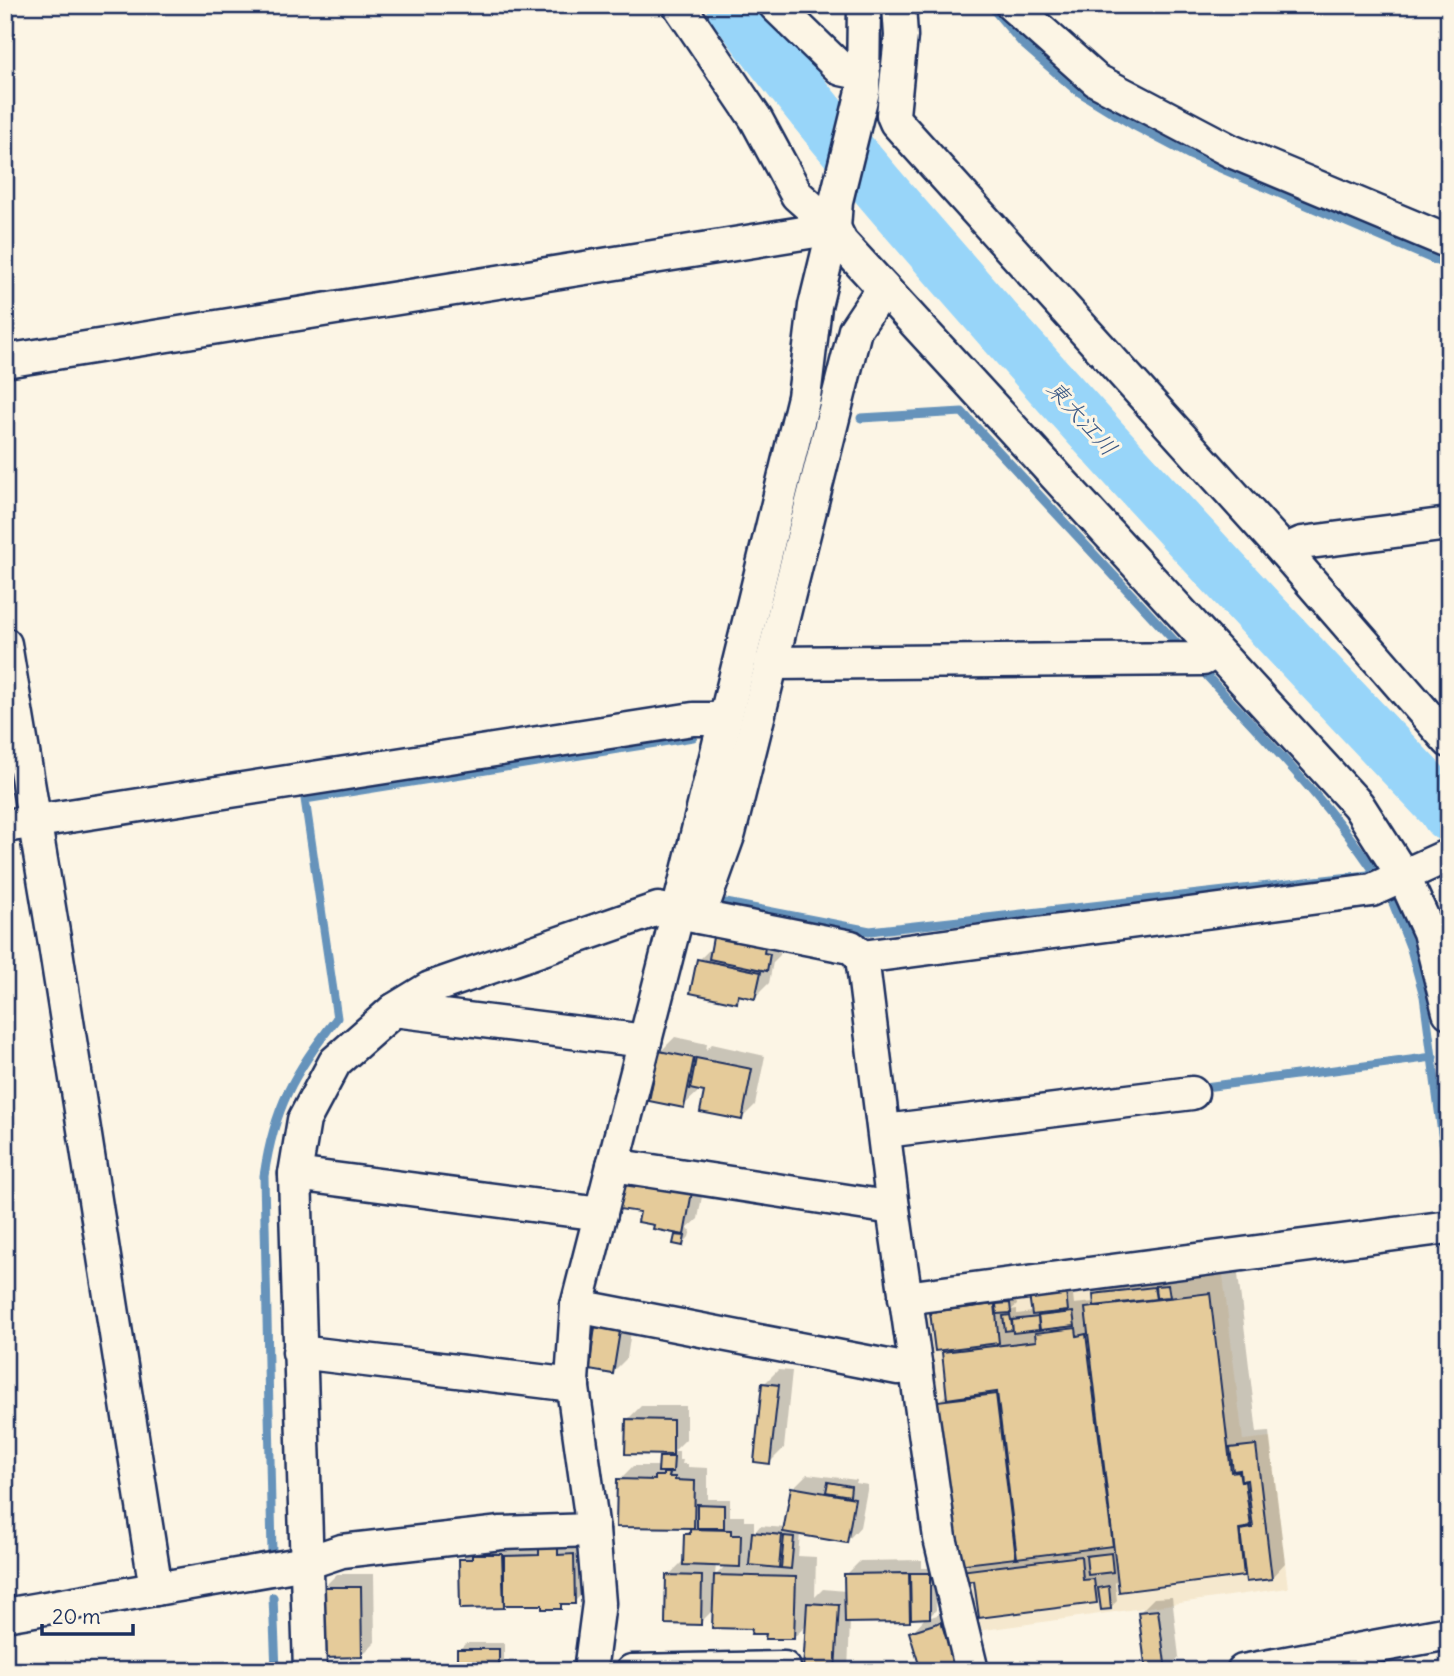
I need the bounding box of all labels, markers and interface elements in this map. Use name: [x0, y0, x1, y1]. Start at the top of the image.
water label: 東大江川: [1041, 374, 1124, 462]
scale bar: [42, 1592, 133, 1636]
text: 20 m: [52, 1603, 101, 1630]

